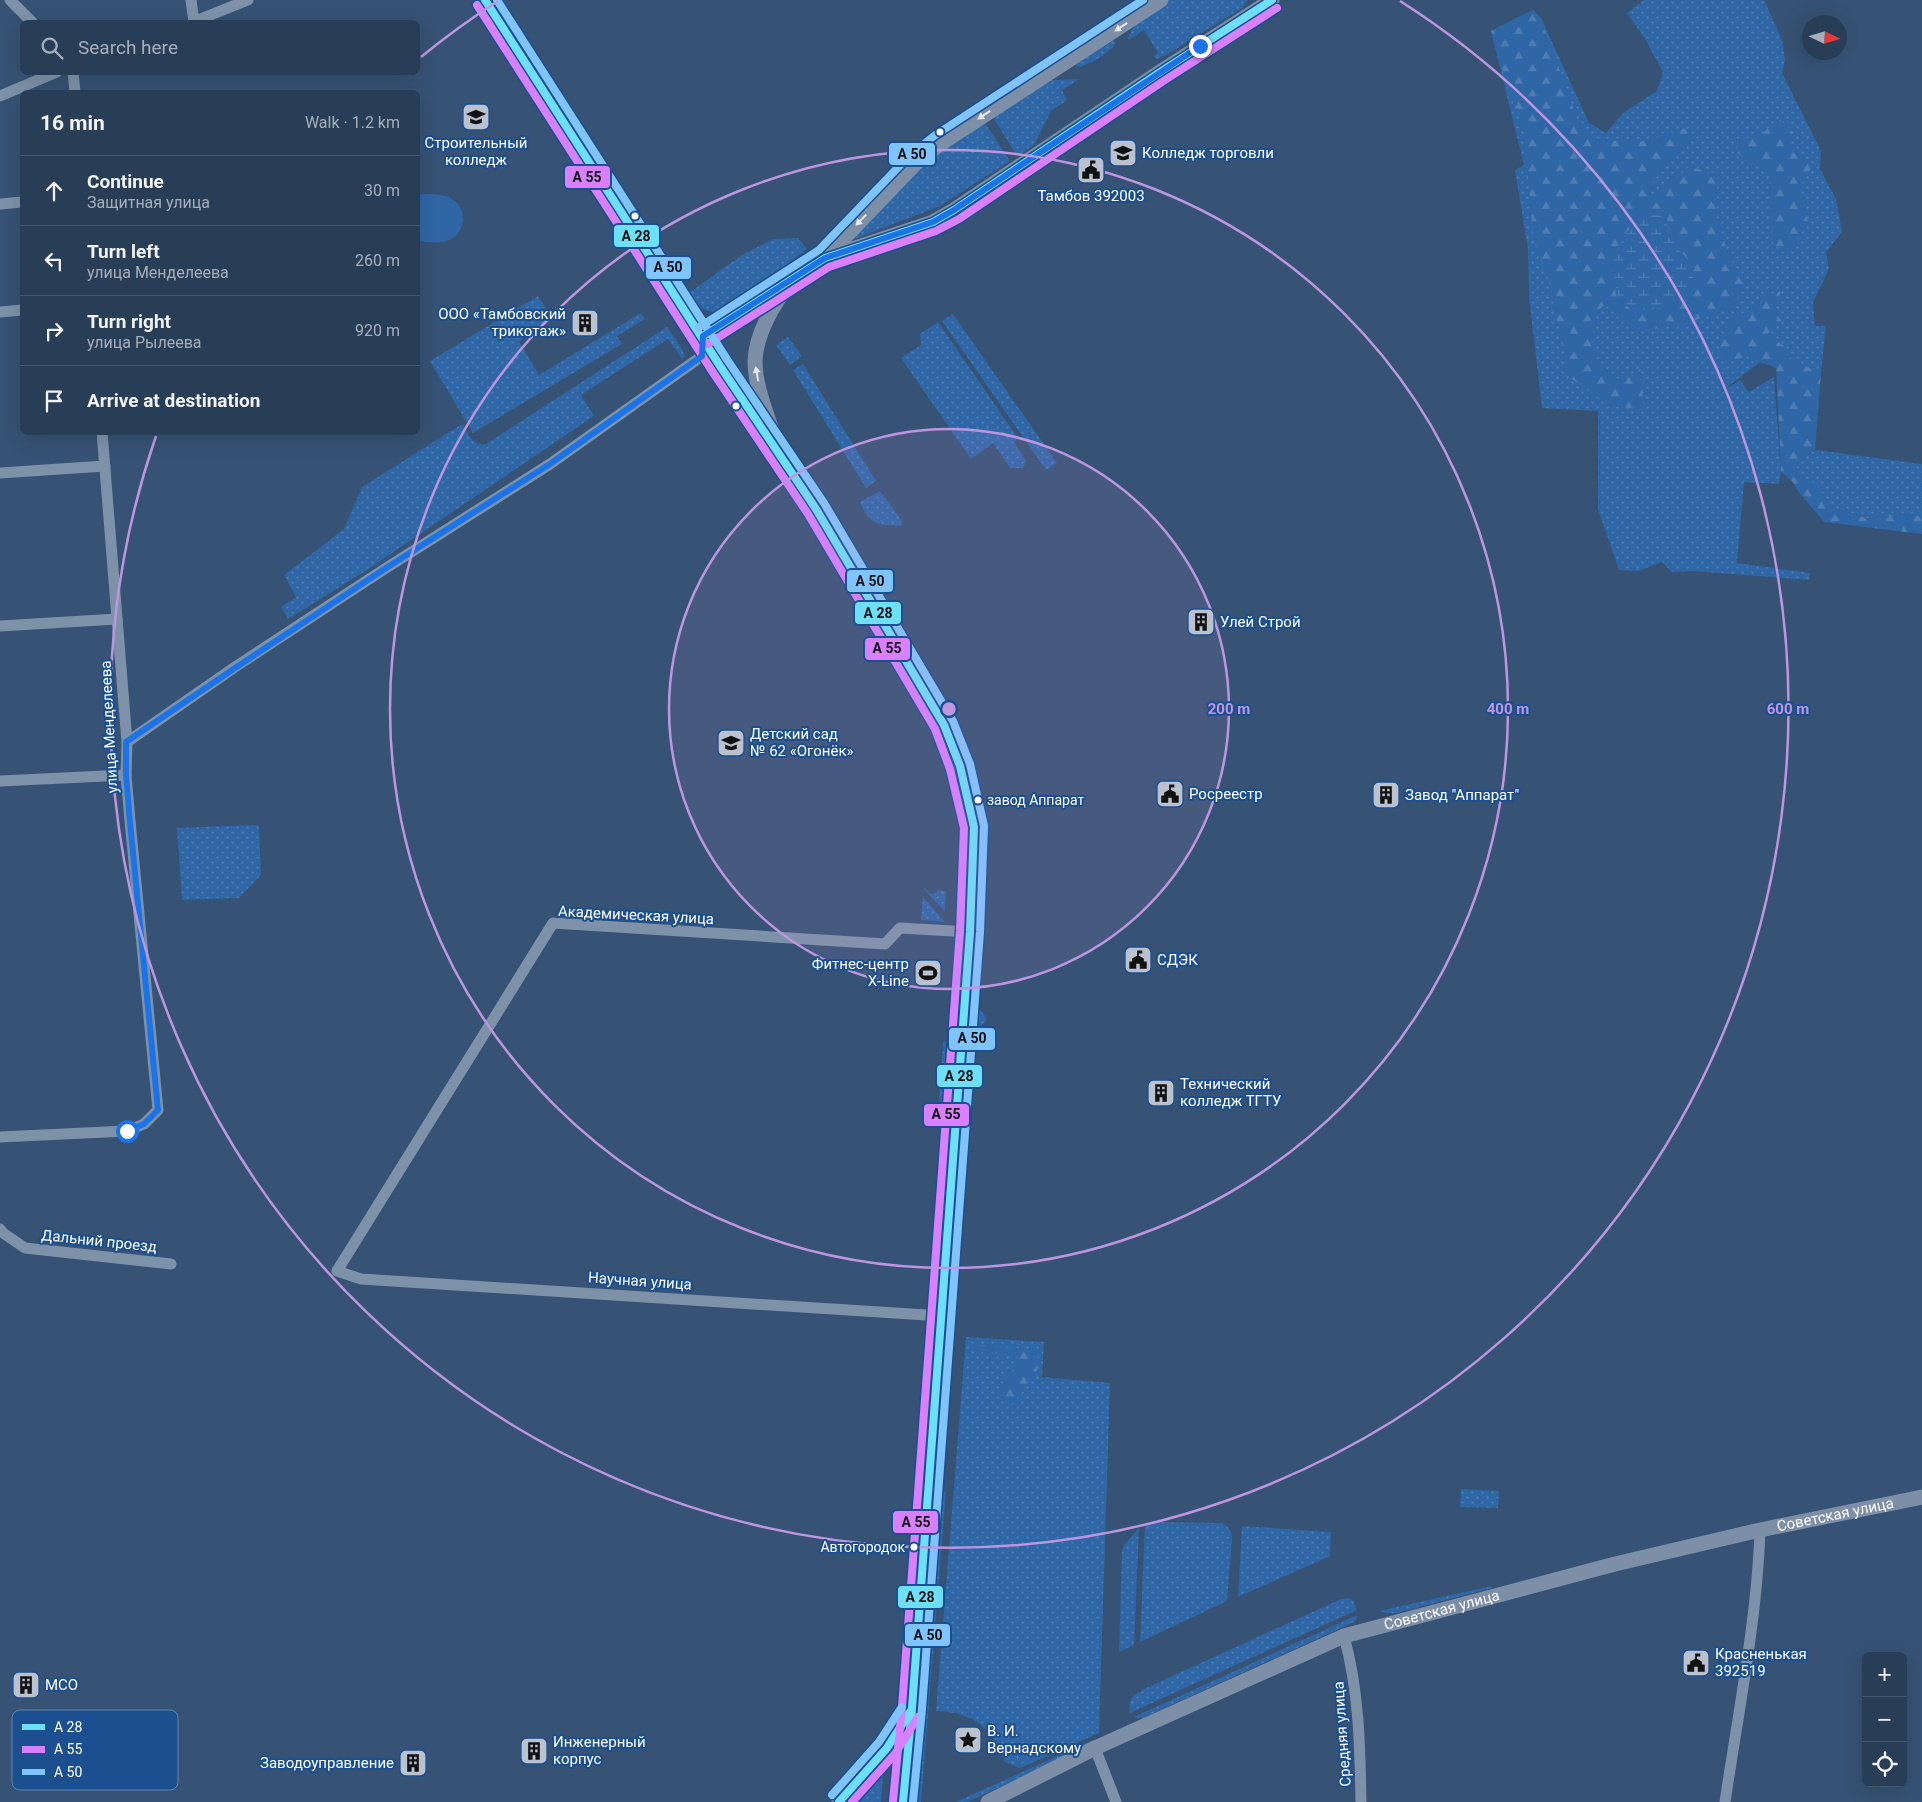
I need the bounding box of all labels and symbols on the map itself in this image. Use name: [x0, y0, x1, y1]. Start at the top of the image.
north arrow: [1802, 15, 1847, 60]
one-way arrow: [1114, 22, 1128, 32]
route end: [1189, 35, 1212, 58]
school or university icon: Строительный колледж: [461, 102, 491, 132]
one-way arrow: [978, 111, 991, 120]
unlabelled marker: [935, 127, 945, 137]
place label: Строительный колледж: [425, 134, 527, 169]
school or university icon: Колледж торговли: [1108, 138, 1138, 168]
line badge: А 50: [888, 142, 936, 166]
place label: Колледж торговли: [1142, 144, 1274, 162]
text: А 50: [898, 146, 926, 162]
public building icon: Тамбов 392003: [1076, 155, 1106, 185]
line badge: А 55: [564, 165, 611, 189]
text: А 55: [573, 169, 601, 185]
place label: Тамбов 392003: [1037, 187, 1145, 205]
unlabelled marker: [630, 211, 640, 221]
one-way arrow: [855, 214, 867, 226]
line badge: А 28: [613, 224, 660, 248]
text: А 28: [622, 228, 650, 244]
line badge: А 50: [645, 256, 692, 280]
text: А 50: [654, 259, 682, 275]
place label: ООО «Тамбовский трикотаж»: [438, 305, 566, 340]
building icon: ООО «Тамбовский трикотаж»: [570, 308, 600, 338]
one-way arrow: [753, 365, 761, 381]
unlabelled marker: [731, 401, 741, 411]
line badge: А 50: [846, 569, 894, 593]
text: А 50: [856, 573, 884, 589]
line badge: А 28: [854, 601, 902, 625]
text: А 28: [864, 605, 892, 621]
building icon: Улей Строй: [1186, 607, 1216, 637]
place label: Улей Строй: [1220, 613, 1301, 631]
line badge: А 55: [864, 637, 911, 661]
text: А 55: [873, 640, 901, 656]
street label: улица Менделеева: [97, 660, 121, 794]
centre of rings: [940, 700, 958, 718]
text: 200 m: [1208, 700, 1250, 718]
text: 400 m: [1487, 700, 1529, 718]
text: 600 m: [1767, 700, 1809, 718]
place label: Детский сад № 62 «Огонёк»: [750, 725, 854, 760]
school or university icon: Детский сад № 62 «Огонёк»: [716, 728, 746, 758]
public building icon: Росреестр: [1155, 779, 1185, 809]
building icon: Завод "Аппарат": [1371, 780, 1401, 810]
place label: Росреестр: [1189, 785, 1263, 803]
place label: Завод "Аппарат": [1405, 786, 1519, 804]
place label: завод Аппарат: [987, 792, 1084, 808]
marker: завод Аппарат: [973, 795, 983, 805]
street label: Академическая улица: [558, 902, 714, 928]
public building icon: СДЭК: [1123, 945, 1153, 975]
place label: СДЭК: [1157, 951, 1198, 969]
place label: Фитнес-центр X-Line: [812, 955, 909, 990]
sports icon: Фитнес-центр X-Line: [913, 958, 943, 988]
line badge: А 50: [948, 1027, 996, 1051]
text: А 50: [958, 1030, 986, 1046]
line badge: А 28: [936, 1064, 983, 1088]
text: А 28: [945, 1068, 973, 1084]
place label: Технический колледж ТГТУ: [1180, 1075, 1281, 1110]
building icon: Технический колледж ТГТУ: [1146, 1078, 1176, 1108]
line badge: А 55: [923, 1103, 970, 1127]
text: А 55: [932, 1106, 960, 1122]
route start: [116, 1120, 139, 1143]
street label: Дальний проезд: [40, 1226, 158, 1256]
street label: Научная улица: [588, 1268, 692, 1294]
street label: Советская улица: [1775, 1494, 1895, 1535]
line badge: А 55: [892, 1510, 939, 1534]
text: А 55: [902, 1514, 930, 1530]
place label: Автогородок: [820, 1539, 905, 1555]
marker: Автогородок: [909, 1542, 919, 1552]
line badge: А 28: [897, 1585, 944, 1609]
street label: Советская улица: [1382, 1586, 1501, 1634]
text: А 28: [906, 1589, 934, 1605]
line badge: А 50: [904, 1623, 951, 1647]
text: А 50: [914, 1627, 942, 1643]
place label: Красненькая 392519: [1715, 1645, 1807, 1680]
public building icon: Красненькая 392519: [1681, 1648, 1711, 1678]
building icon: МСО: [11, 1670, 41, 1700]
place label: МСО: [45, 1676, 78, 1694]
street label: Средняя улица: [1329, 1681, 1355, 1787]
legend: [12, 1710, 178, 1790]
text: А 28: [54, 1719, 82, 1735]
place label: В. И. Вернадскому: [987, 1722, 1081, 1757]
place icon: В. И. Вернадскому: [953, 1725, 983, 1755]
place label: Инженерный корпус: [553, 1733, 646, 1768]
building icon: Инженерный корпус: [519, 1736, 549, 1766]
text: А 55: [54, 1741, 82, 1757]
building icon: Заводоуправление: [398, 1748, 428, 1778]
place label: Заводоуправление: [260, 1754, 394, 1772]
text: А 50: [54, 1764, 82, 1780]

